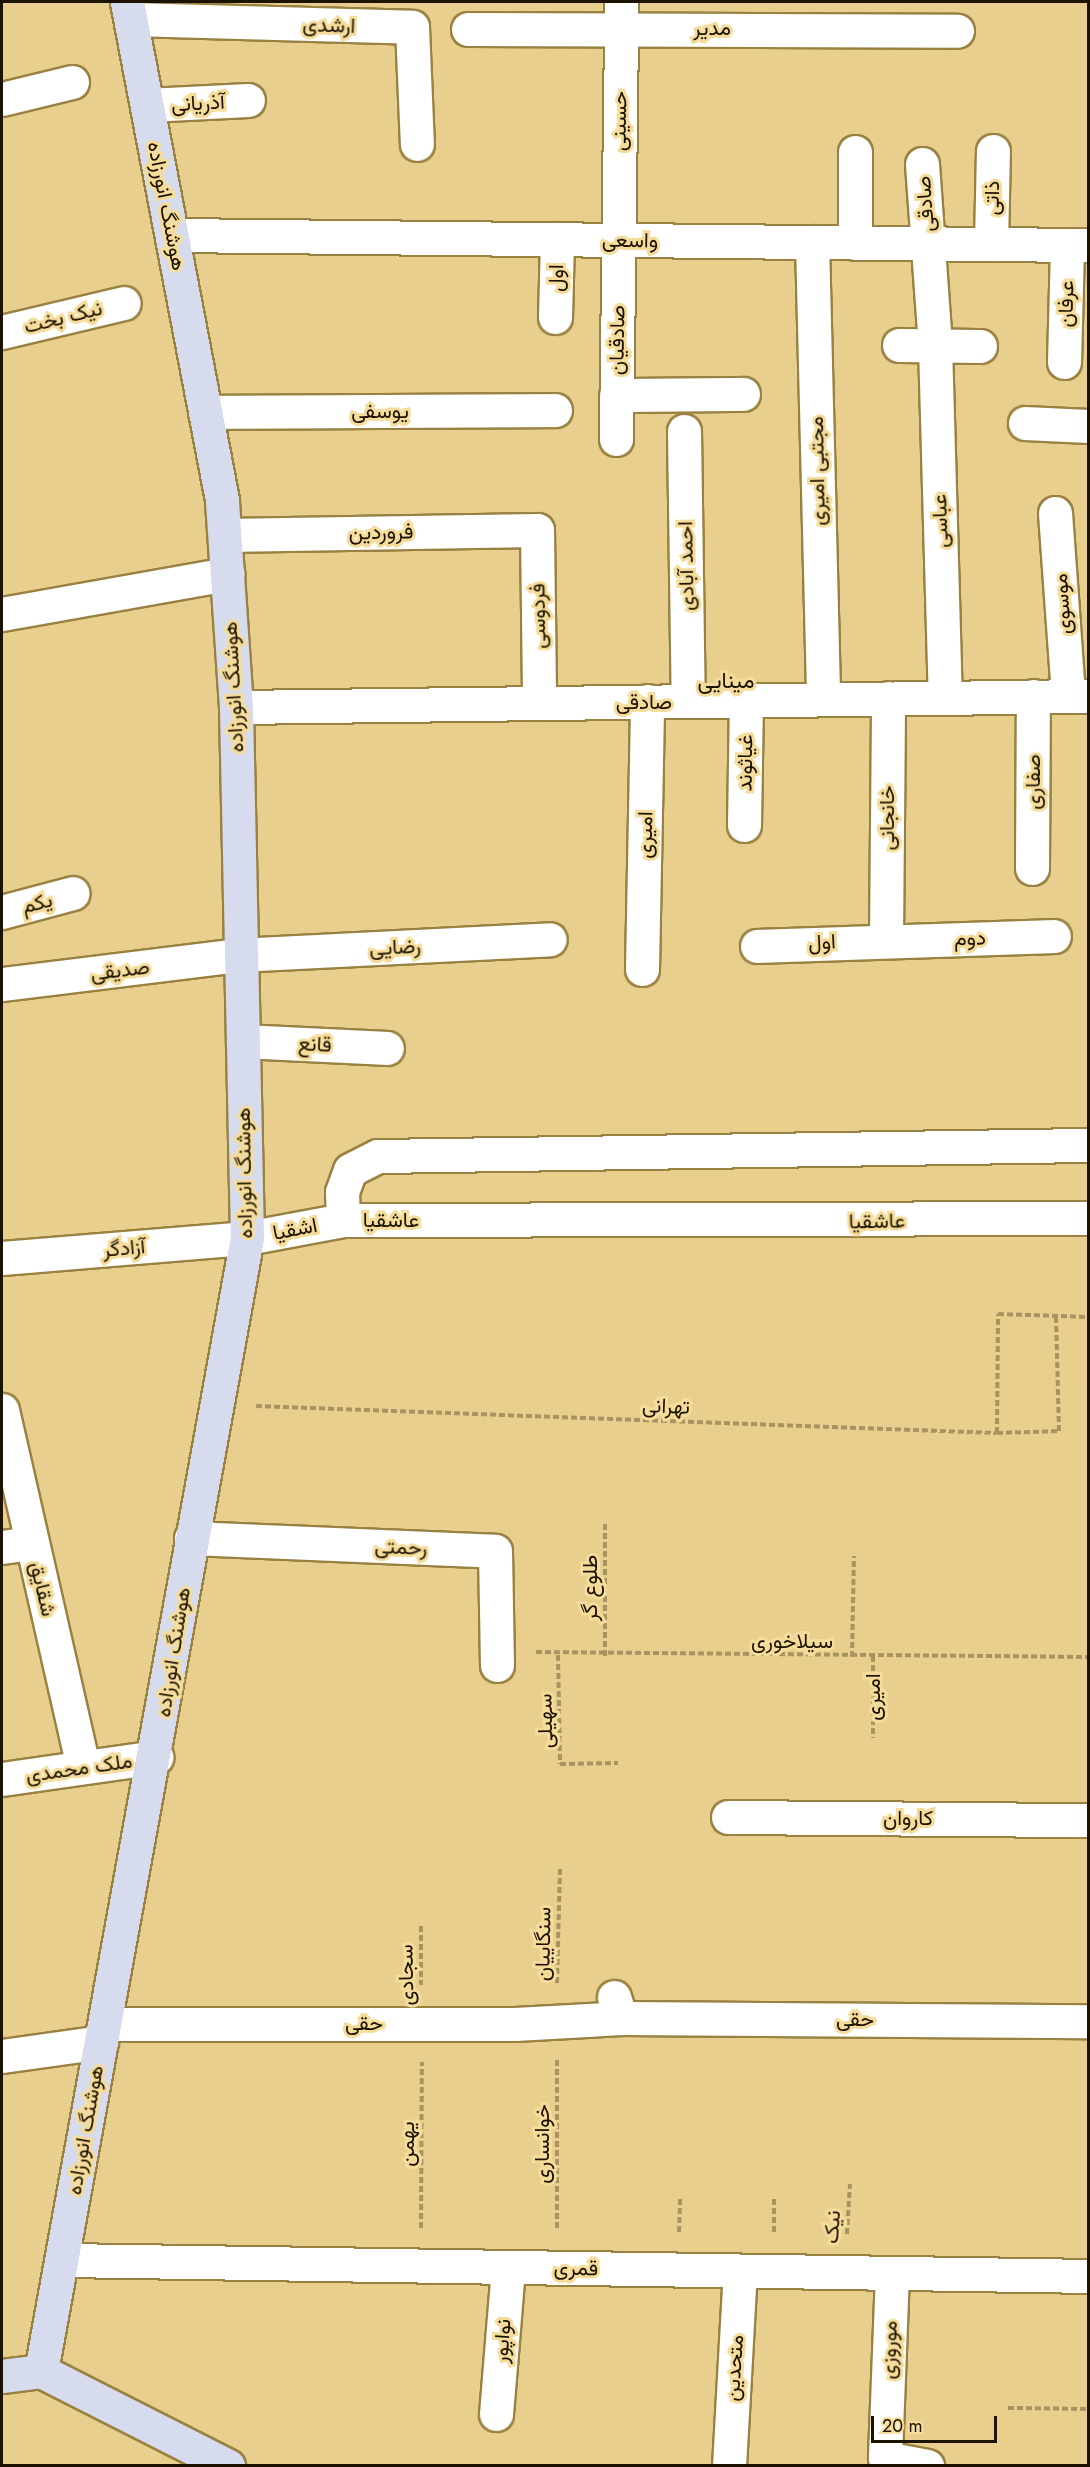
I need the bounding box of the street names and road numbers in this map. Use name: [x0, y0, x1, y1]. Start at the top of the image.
street label: ارشدی: [302, 11, 356, 39]
street label: مدیر: [693, 15, 731, 41]
street label: آذریانی: [170, 89, 226, 117]
street label: حسینی: [606, 91, 632, 151]
street label: هوشنگ انورزاده: [142, 139, 192, 273]
street label: صادقی: [910, 175, 940, 233]
street label: ذاتی: [979, 180, 1005, 216]
street label: واسعی: [602, 227, 658, 253]
street label: اول: [543, 264, 569, 292]
street label: عرفان: [1053, 280, 1079, 328]
street label: نیک بخت: [21, 295, 105, 339]
street label: صادقیان: [604, 305, 630, 375]
street label: یوسفی: [351, 398, 409, 424]
street label: مجتبی امیری: [803, 416, 831, 526]
street label: عباسی: [926, 494, 954, 548]
street label: فروردین: [348, 519, 414, 545]
street label: احمد آبادی: [673, 521, 699, 611]
street label: موسوی: [1047, 573, 1077, 635]
street label: فردوسی: [525, 583, 551, 649]
street label: هوشنگ انورزاده: [217, 621, 249, 753]
street label: صادقی: [616, 689, 672, 715]
street label: غیاثوند: [732, 734, 758, 792]
street label: صفاری: [1020, 754, 1046, 810]
street label: خانجانی: [874, 786, 900, 850]
street label: امیری: [632, 811, 658, 859]
street label: یکم: [19, 887, 55, 919]
street label: دوم: [954, 925, 986, 951]
street label: اول: [808, 929, 836, 955]
street label: رضایی: [369, 933, 421, 961]
street label: صدیقی: [89, 954, 151, 986]
street label: قانع: [298, 1031, 332, 1057]
street label: هوشنگ انورزاده: [230, 1107, 258, 1239]
street label: عاشقیا: [363, 1207, 419, 1233]
street label: عاشقیا: [848, 1208, 906, 1234]
street label: اشقیا: [271, 1212, 319, 1246]
street label: آزادگر: [102, 1234, 146, 1262]
street label: تهرانی: [642, 1393, 690, 1419]
street label: رحمتی: [374, 1533, 428, 1561]
street label: طلوع گر: [577, 1555, 603, 1621]
street label: شقایق: [25, 1559, 61, 1619]
street label: هوشنگ انورزاده: [150, 1585, 196, 1719]
street label: سیلاخوری: [751, 1628, 833, 1654]
street label: امیری: [860, 1673, 886, 1721]
street label: سهیلی: [532, 1693, 558, 1749]
street label: ملک محمدی: [24, 1748, 134, 1788]
street label: کاروان: [883, 1805, 933, 1831]
street label: سنگاییان: [530, 1907, 556, 1981]
street label: سجادی: [393, 1944, 419, 2006]
street label: حقی: [836, 2006, 874, 2032]
street label: حقی: [345, 2010, 383, 2036]
street label: هوشنگ انورزاده: [61, 2063, 109, 2197]
street label: خوانساری: [529, 2104, 555, 2184]
street label: یهمن: [394, 2121, 420, 2167]
street label: نیک: [818, 2209, 846, 2245]
street label: قمری: [554, 2255, 598, 2281]
street label: نواپور: [488, 2318, 516, 2364]
street label: موروزی: [875, 2320, 903, 2380]
street label: متحدین: [719, 2334, 749, 2402]

